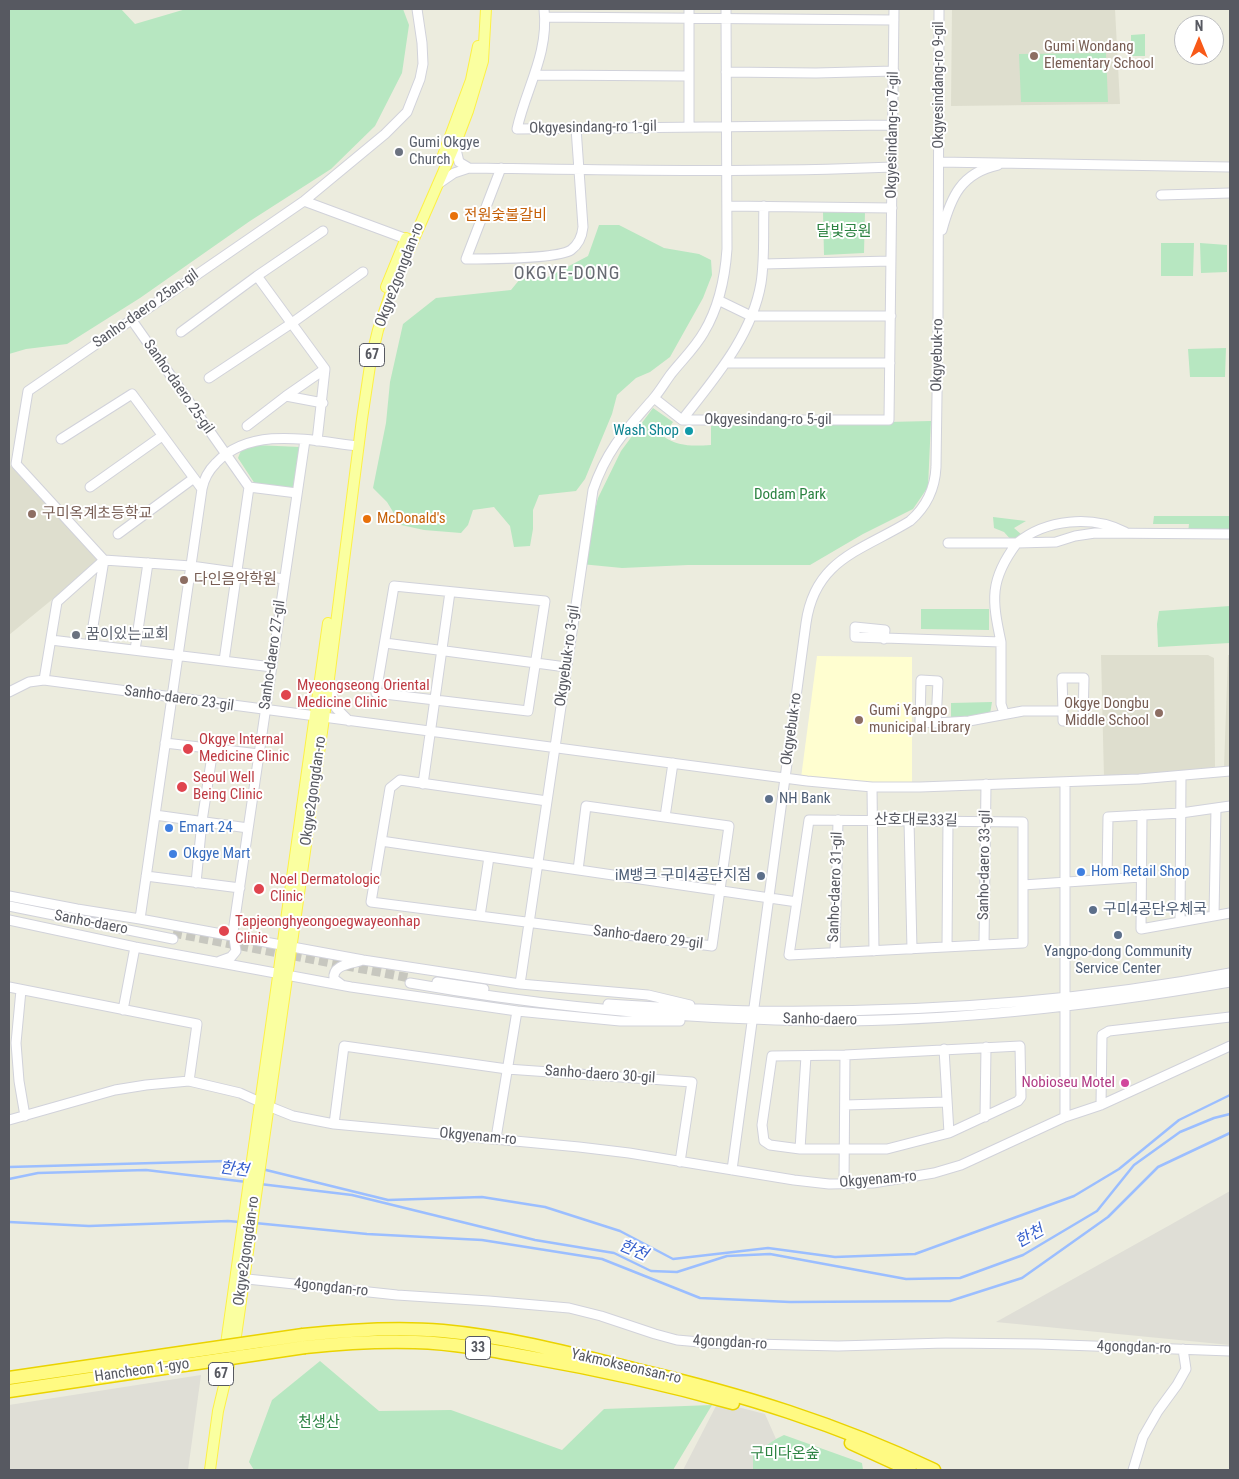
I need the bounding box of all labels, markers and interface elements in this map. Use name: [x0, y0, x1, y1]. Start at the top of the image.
north arrow: [1174, 15, 1224, 65]
text: N: [1195, 18, 1203, 34]
street label: Okgyesindang-ro 9-gil: [930, 21, 948, 149]
place label: Gumi Wondang Elementary School: [1044, 38, 1154, 73]
marker: Gumi Wondang Elementary School: [1028, 50, 1040, 62]
street label: Okgyesindang-ro 7-gil: [883, 71, 903, 199]
street label: Okgyesindang-ro 1-gil: [529, 118, 657, 138]
place label: Gumi Okgye Church: [409, 134, 480, 169]
marker: Gumi Okgye Church: [393, 146, 405, 158]
place label: 전원숯불갈비: [464, 207, 547, 225]
marker: 전원숯불갈비: [448, 210, 460, 222]
street label: Okgye2gongdan-ro: [372, 220, 428, 330]
park label: 달빛공원: [816, 223, 872, 241]
district label: OKGYE-DONG: [512, 263, 622, 285]
street label: Sanho-daero 25an-gil: [90, 266, 202, 352]
street label: Okgyebuk-ro: [928, 318, 948, 392]
street label: Sanho-daero 25-gil: [139, 337, 217, 437]
road number: 67: [360, 344, 384, 366]
street label: Okgyesindang-ro 5-gil: [704, 411, 832, 429]
place label: Wash Shop: [613, 422, 679, 440]
marker: Wash Shop: [683, 425, 695, 437]
park label: Dodam Park: [754, 486, 826, 504]
place label: 구미옥계초등학교: [42, 505, 152, 523]
marker: 구미옥계초등학교: [26, 508, 38, 520]
place label: McDonald's: [377, 510, 446, 528]
marker: McDonald's: [361, 513, 373, 525]
place label: 다인음악학원: [194, 571, 277, 589]
marker: 다인음악학원: [178, 574, 190, 586]
street label: Sanho-daero 27-gil: [256, 599, 290, 711]
street label: Okgyebuk-ro 3-gil: [552, 604, 584, 708]
place label: 꿈이있는교회: [86, 626, 169, 644]
marker: 꿈이있는교회: [70, 629, 82, 641]
place label: Myeongseong Oriental Medicine Clinic: [297, 677, 430, 712]
street label: Sanho-daero 23-gil: [123, 682, 235, 716]
marker: Myeongseong Oriental Medicine Clinic: [279, 688, 293, 702]
street label: Okgyebuk-ro: [778, 691, 806, 767]
place label: Okgye Dongbu Middle School: [1064, 695, 1149, 730]
place label: Gumi Yangpo municipal Library: [869, 702, 970, 737]
marker: Okgye Dongbu Middle School: [1153, 707, 1165, 719]
marker: Gumi Yangpo municipal Library: [853, 714, 865, 726]
place label: Okgye Internal Medicine Clinic: [199, 731, 289, 766]
street label: Okgye2gongdan-ro: [297, 735, 331, 847]
marker: Okgye Internal Medicine Clinic: [181, 742, 195, 756]
place label: Seoul Well Being Clinic: [193, 769, 263, 804]
marker: Seoul Well Being Clinic: [175, 780, 189, 794]
place label: NH Bank: [779, 790, 830, 808]
marker: NH Bank: [763, 793, 775, 805]
street label: Sanho-daero 33-gil: [975, 810, 995, 920]
street label: 산호대로33길: [874, 811, 958, 831]
place label: Emart 24: [179, 819, 233, 837]
marker: Emart 24: [163, 822, 175, 834]
street label: Sanho-daero 31-gil: [825, 831, 847, 943]
place label: Okgye Mart: [183, 845, 251, 863]
marker: Okgye Mart: [167, 848, 179, 860]
place label: Hom Retail Shop: [1091, 863, 1189, 881]
marker: Hom Retail Shop: [1075, 866, 1087, 878]
place label: iM뱅크 구미4공단지점: [615, 867, 751, 885]
marker: iM뱅크 구미4공단지점: [755, 870, 767, 882]
place label: Noel Dermatologic Clinic: [270, 871, 380, 906]
marker: Noel Dermatologic Clinic: [252, 882, 266, 896]
place label: 구미4공단우체국: [1103, 901, 1207, 919]
marker: 구미4공단우체국: [1087, 904, 1099, 916]
street label: Sanho-daero: [53, 907, 129, 939]
place label: Tapjeonghyeongoegwayeonhap Clinic: [235, 913, 420, 948]
street label: Sanho-daero 29-gil: [592, 922, 704, 954]
marker: Tapjeonghyeongoegwayeonhap Clinic: [217, 924, 231, 938]
marker: Yangpo-dong Community Service Center: [1112, 929, 1124, 941]
place label: Yangpo-dong Community Service Center: [1044, 943, 1192, 978]
street label: Sanho-daero: [783, 1010, 857, 1030]
street label: Sanho-daero 30-gil: [544, 1062, 656, 1088]
place label: Nobioseu Motel: [1021, 1074, 1115, 1092]
marker: Nobioseu Motel: [1119, 1077, 1131, 1089]
street label: Okgyenam-ro: [439, 1125, 517, 1149]
water label: 한천: [218, 1159, 250, 1181]
street label: Okgyenam-ro: [839, 1168, 917, 1192]
street label: Okgye2gongdan-ro: [230, 1195, 264, 1307]
water label: 한천: [1012, 1221, 1048, 1253]
water label: 한천: [616, 1236, 650, 1266]
street label: 4gongdan-ro: [293, 1275, 369, 1301]
street label: 4gongdan-ro: [692, 1332, 768, 1354]
road number: 33: [466, 1336, 490, 1360]
street label: 4gongdan-ro: [1096, 1338, 1172, 1358]
street label: Yakmokseonsan-ro: [569, 1346, 683, 1388]
street label: Hancheon 1-gyo: [94, 1355, 190, 1387]
road number: 67: [208, 1362, 234, 1386]
park label: 천생산: [298, 1414, 340, 1432]
park label: 구미다온숲: [751, 1445, 819, 1463]

